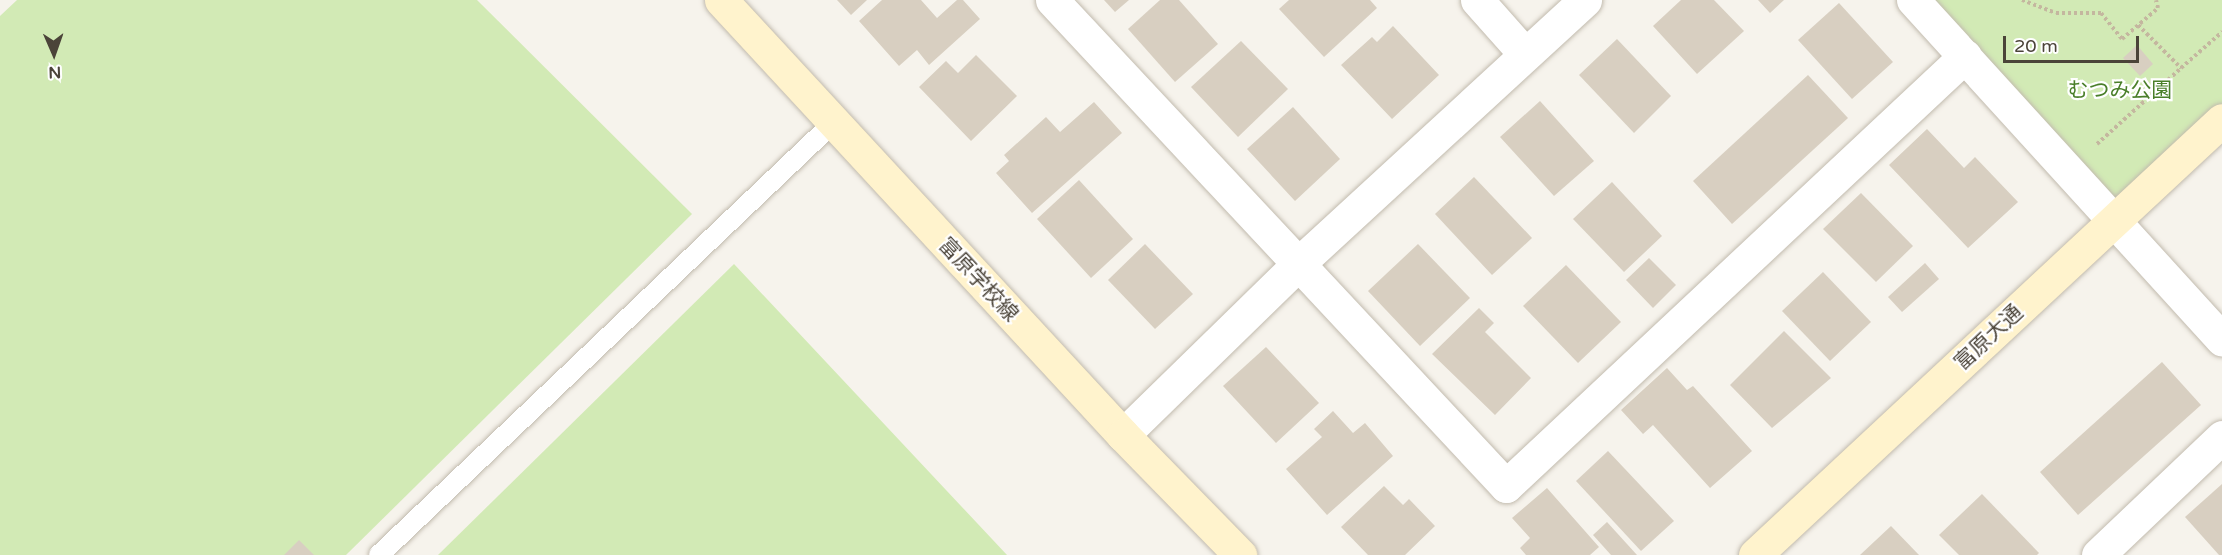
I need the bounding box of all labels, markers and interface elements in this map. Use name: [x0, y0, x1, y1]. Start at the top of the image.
north arrow: [24, 24, 84, 84]
scale bar: [2006, 24, 2142, 62]
text: 20 m: [2014, 35, 2058, 57]
text: N: [48, 62, 61, 82]
park label: むつみ公園: [2068, 78, 2172, 104]
street label: 富原学校線: [933, 233, 1023, 327]
street label: 富原大通: [1950, 300, 2028, 376]

